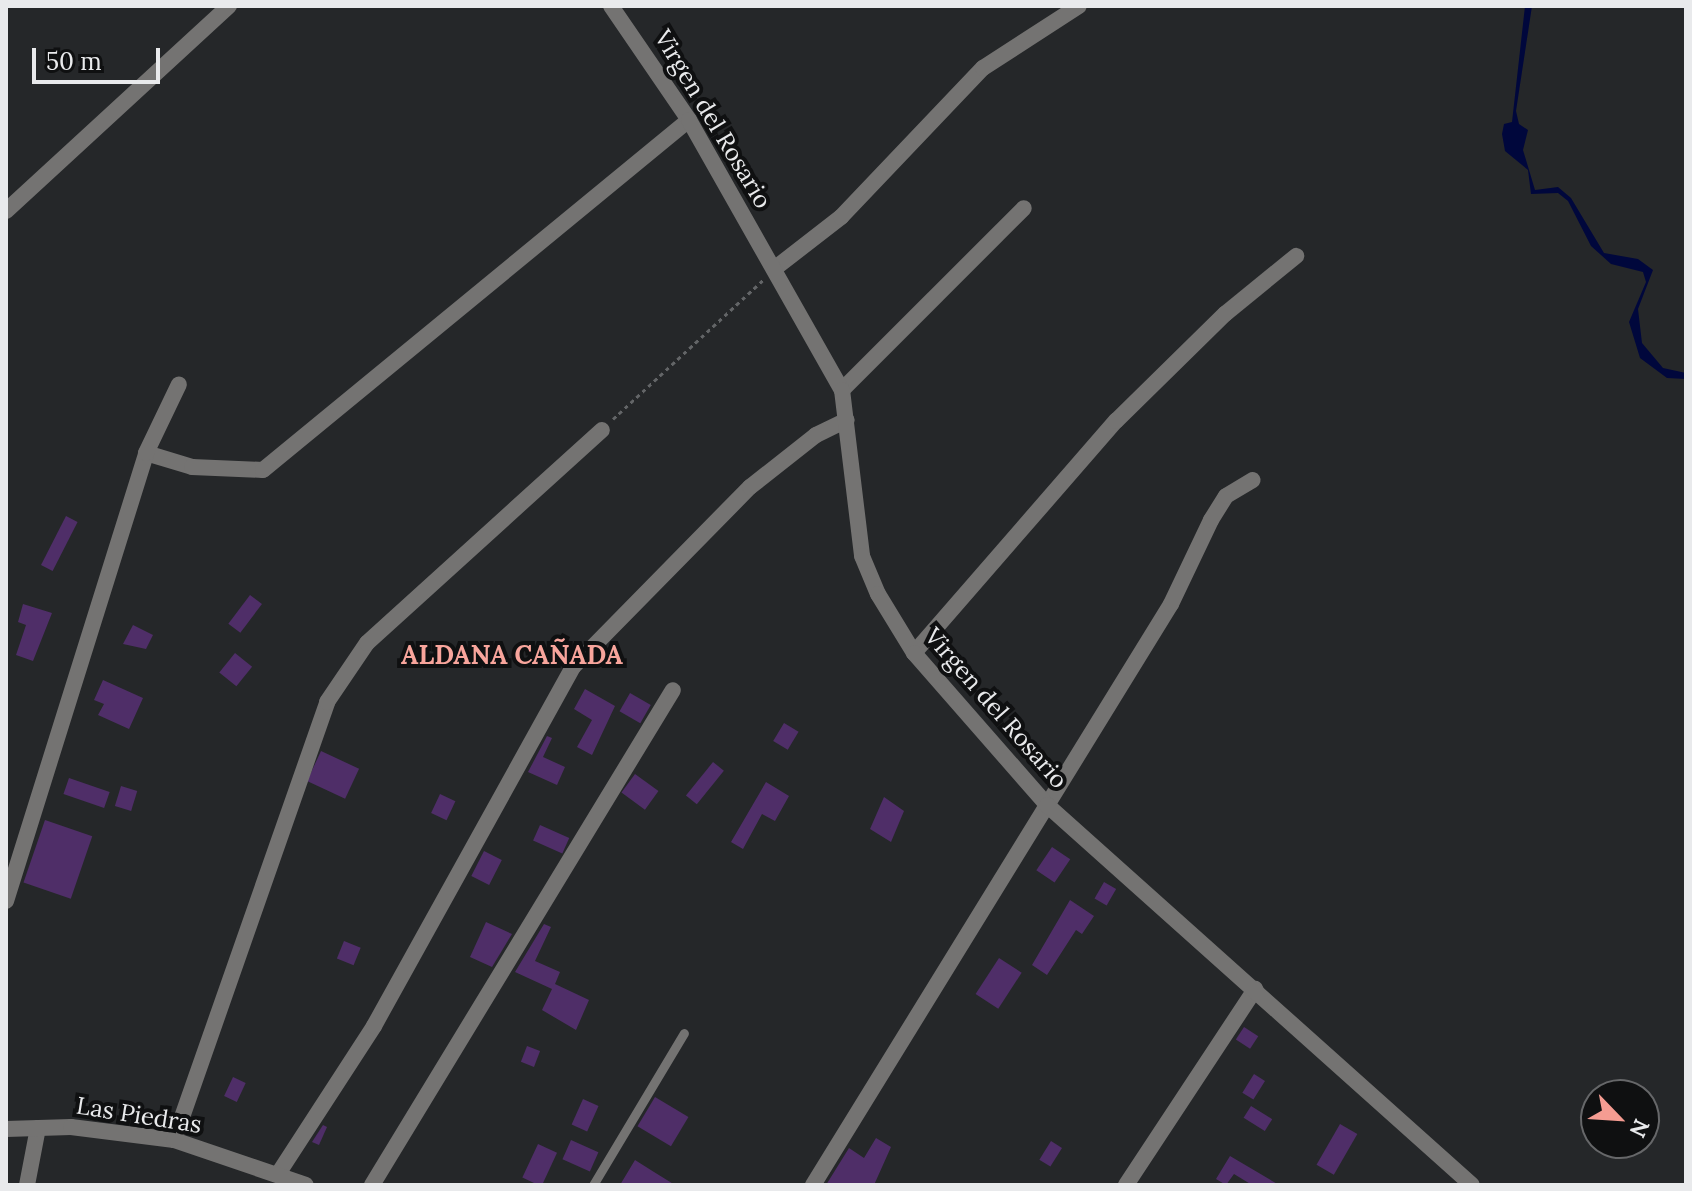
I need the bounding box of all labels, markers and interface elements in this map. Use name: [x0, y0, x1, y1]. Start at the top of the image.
street label: Virgen del Rosario: [648, 25, 778, 213]
scale bar: [36, 32, 164, 82]
text: 50 m: [46, 46, 102, 77]
street label: Virgen del Rosario: [918, 622, 1074, 794]
district label: ALDANA CAÑADA: [401, 639, 623, 671]
north arrow: [1580, 1079, 1660, 1159]
street label: Las Piedras: [74, 1091, 204, 1139]
text: N: [1624, 1115, 1656, 1142]

